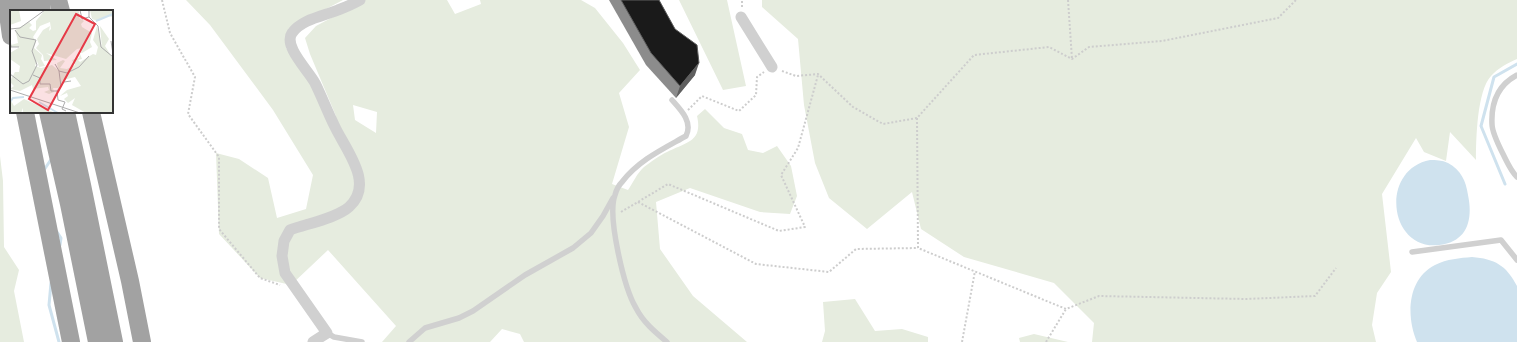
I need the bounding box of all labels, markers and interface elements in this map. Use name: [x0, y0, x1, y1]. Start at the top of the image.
inset map: [10, 10, 113, 113]

